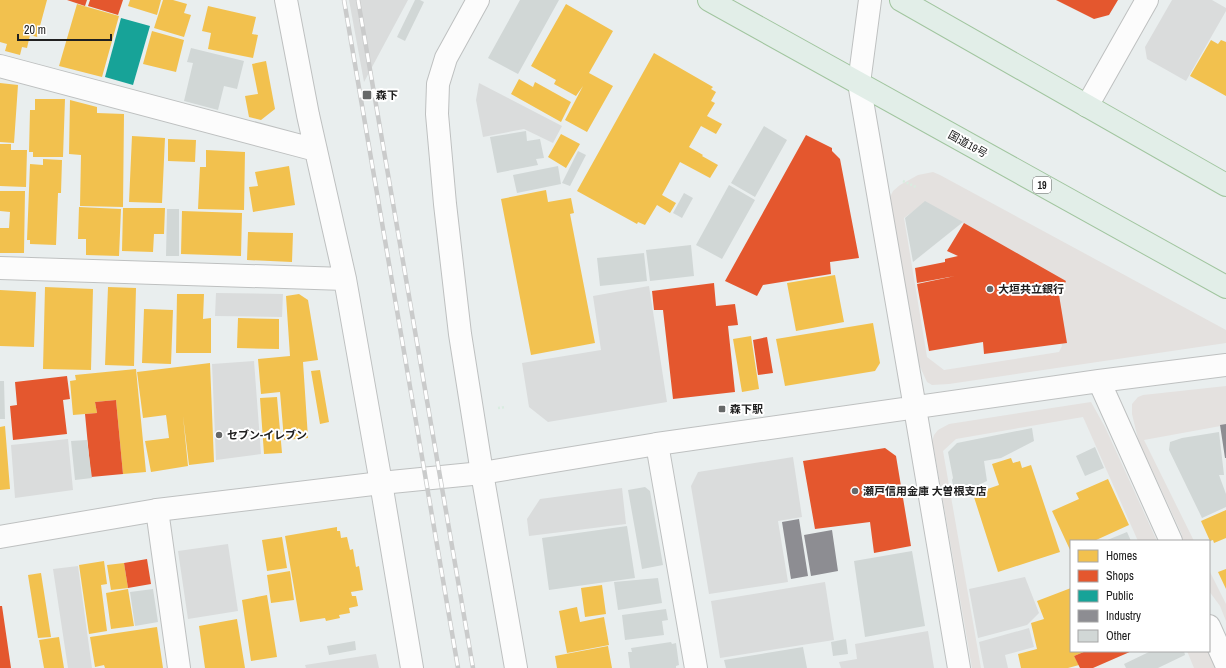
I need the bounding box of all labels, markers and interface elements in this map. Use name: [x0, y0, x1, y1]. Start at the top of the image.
scale bar: [18, 16, 111, 42]
text: 20 m: [24, 22, 46, 38]
place label: 森下: [376, 88, 398, 102]
marker: 森下: [361, 89, 373, 101]
street label: 国道19号: [946, 127, 990, 161]
road number: 19: [1033, 177, 1051, 193]
place label: 大垣共立銀行: [998, 282, 1064, 296]
marker: 大垣共立銀行: [985, 284, 995, 294]
place label: 森下駅: [730, 402, 763, 416]
marker: 森下駅: [717, 404, 727, 414]
place label: セブン-イレブン: [227, 428, 307, 442]
marker: セブン-イレブン: [214, 430, 224, 440]
place label: 瀬戸信用金庫 大曽根支店: [863, 484, 987, 498]
marker: 瀬戸信用金庫 大曽根支店: [850, 486, 860, 496]
legend: [1070, 540, 1210, 652]
text: Homes: [1106, 548, 1137, 564]
text: Shops: [1106, 568, 1134, 584]
text: Public: [1106, 588, 1133, 604]
text: Industry: [1106, 608, 1141, 624]
text: Other: [1106, 628, 1131, 644]

